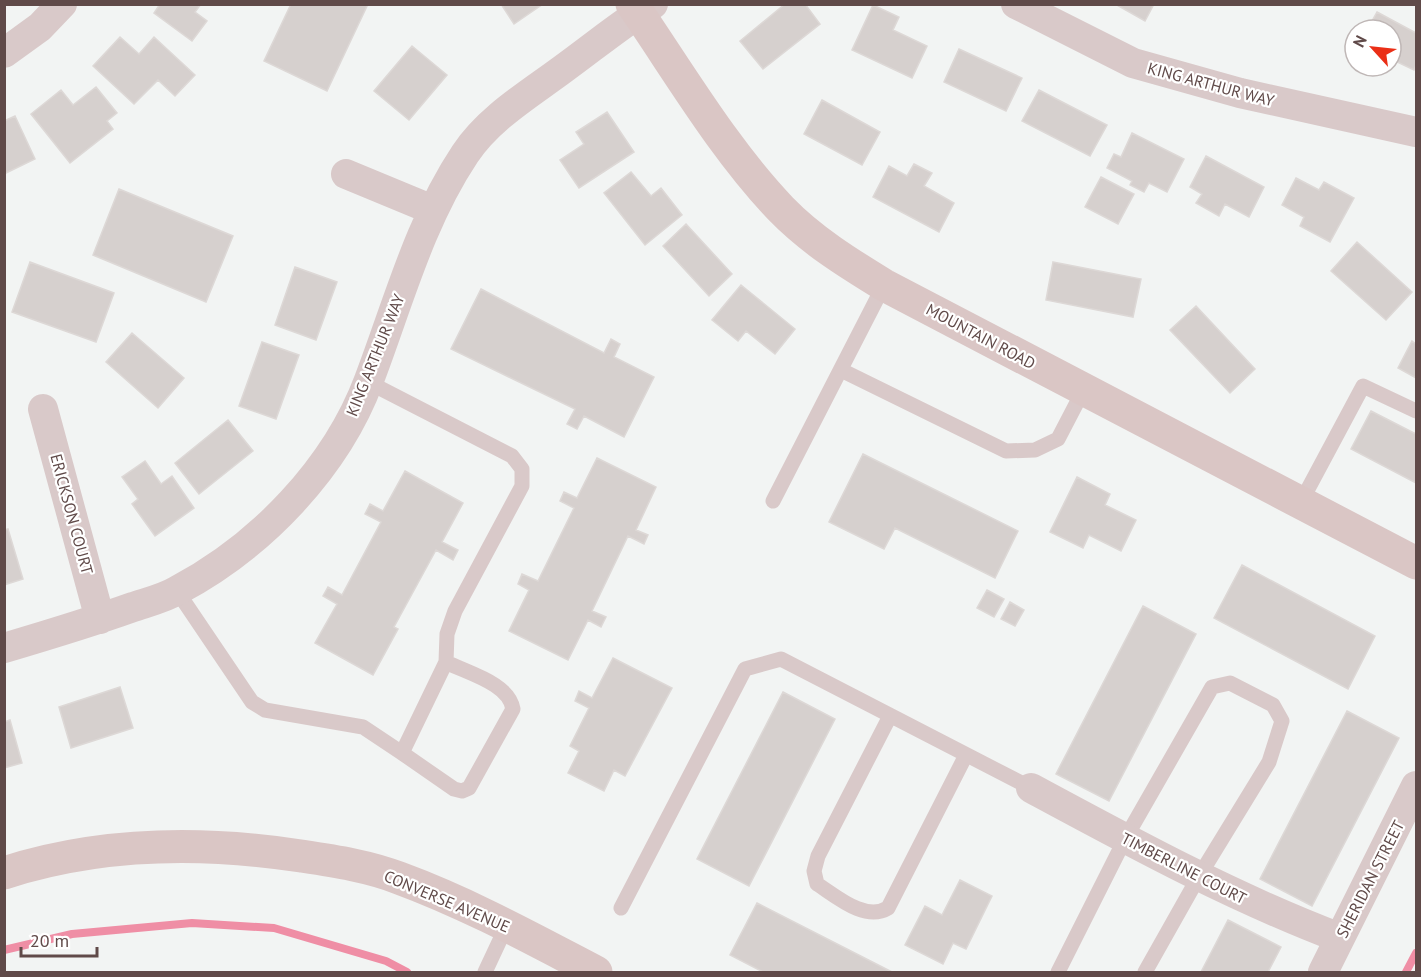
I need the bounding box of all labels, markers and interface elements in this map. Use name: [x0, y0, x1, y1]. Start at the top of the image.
north arrow: [1343, 18, 1403, 78]
text: N: [1348, 32, 1371, 50]
street label: KING ARTHUR WAY: [1146, 57, 1277, 111]
street label: KING ARTHUR WAY: [341, 291, 409, 419]
street label: MOUNTAIN ROAD: [923, 299, 1039, 373]
street label: ERICKSON COURT: [46, 452, 98, 576]
street label: SHERIDAN STREET: [1332, 817, 1408, 941]
street label: TIMBERLINE COURT: [1118, 828, 1250, 908]
street label: CONVERSE AVENUE: [381, 866, 513, 936]
scale bar: [21, 920, 98, 958]
text: 20 m: [30, 929, 69, 952]

